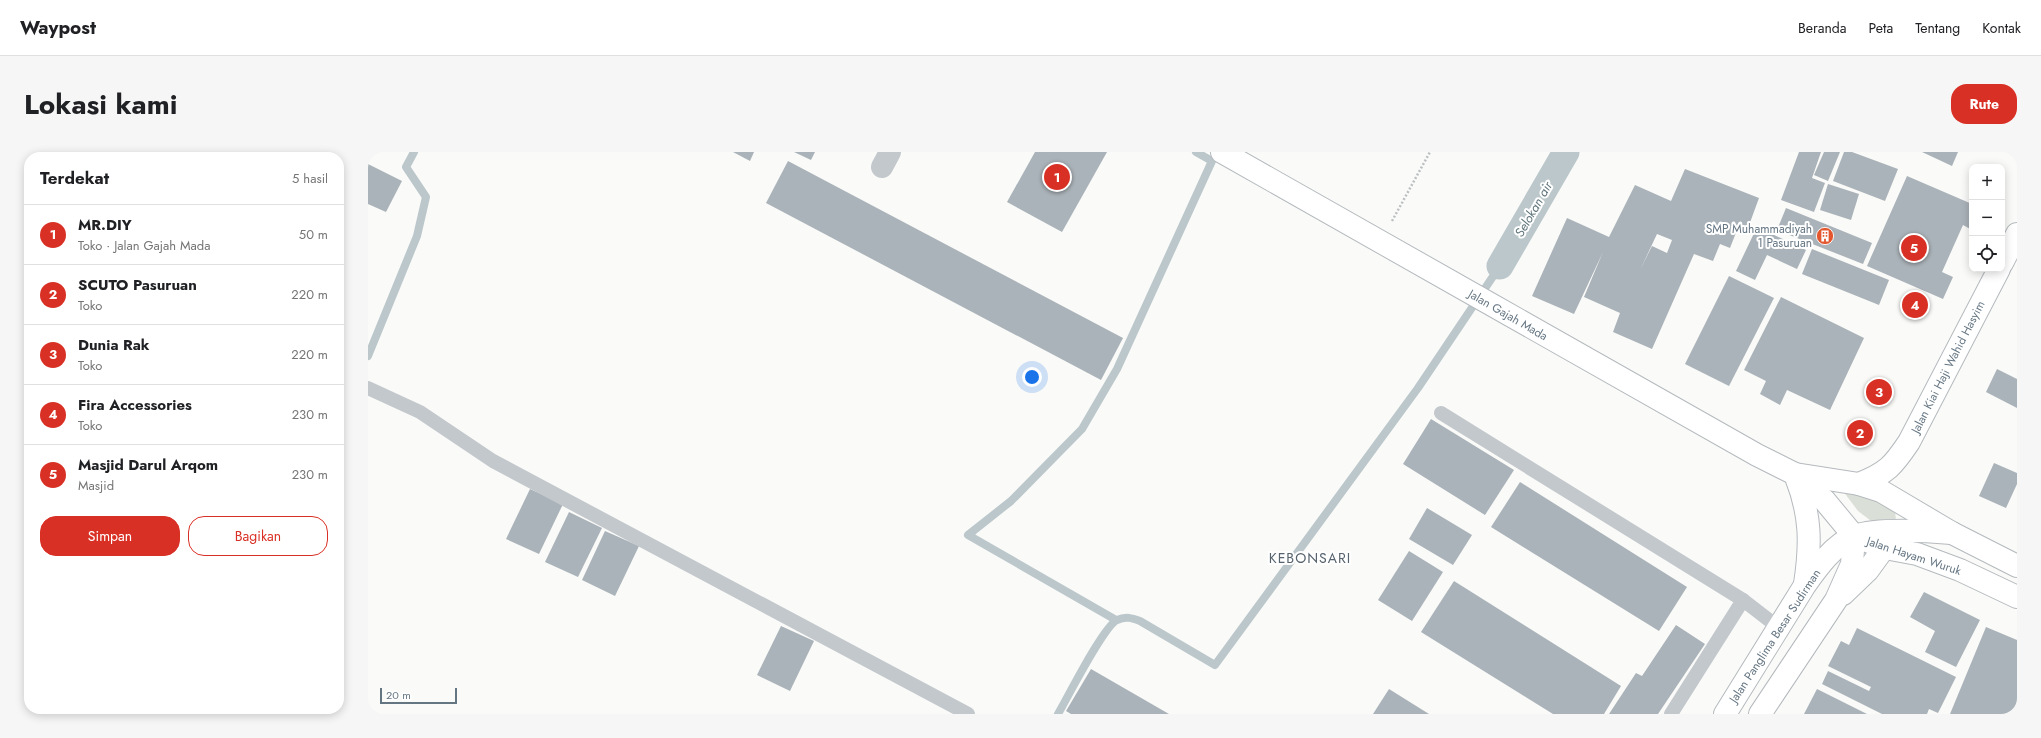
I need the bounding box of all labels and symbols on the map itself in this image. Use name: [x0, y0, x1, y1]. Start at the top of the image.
pin: 1: [1044, 162, 1070, 192]
water label: Selokan air: [1510, 177, 1557, 241]
place label: SMP Muhammadiyah 1 Pasuruan: [1706, 220, 1812, 252]
building icon: SMP Muhammadiyah 1 Pasuruan: [1815, 226, 1835, 246]
pin: 5: [1901, 233, 1927, 263]
street label: Jalan Gajah Mada: [1463, 284, 1551, 345]
pin: 4: [1902, 290, 1928, 320]
street label: Jalan Kiai Haji Wahid Hasyim: [1906, 298, 1989, 438]
your location: [1022, 367, 1042, 387]
pin: 3: [1866, 377, 1892, 407]
pin: 2: [1847, 418, 1873, 448]
street label: Jalan Hayam Wuruk: [1863, 532, 1964, 580]
district label: KEBONSARI: [1269, 548, 1351, 568]
street label: Jalan Panglima Besar Sudirman: [1724, 566, 1825, 708]
scale bar: [380, 686, 457, 705]

